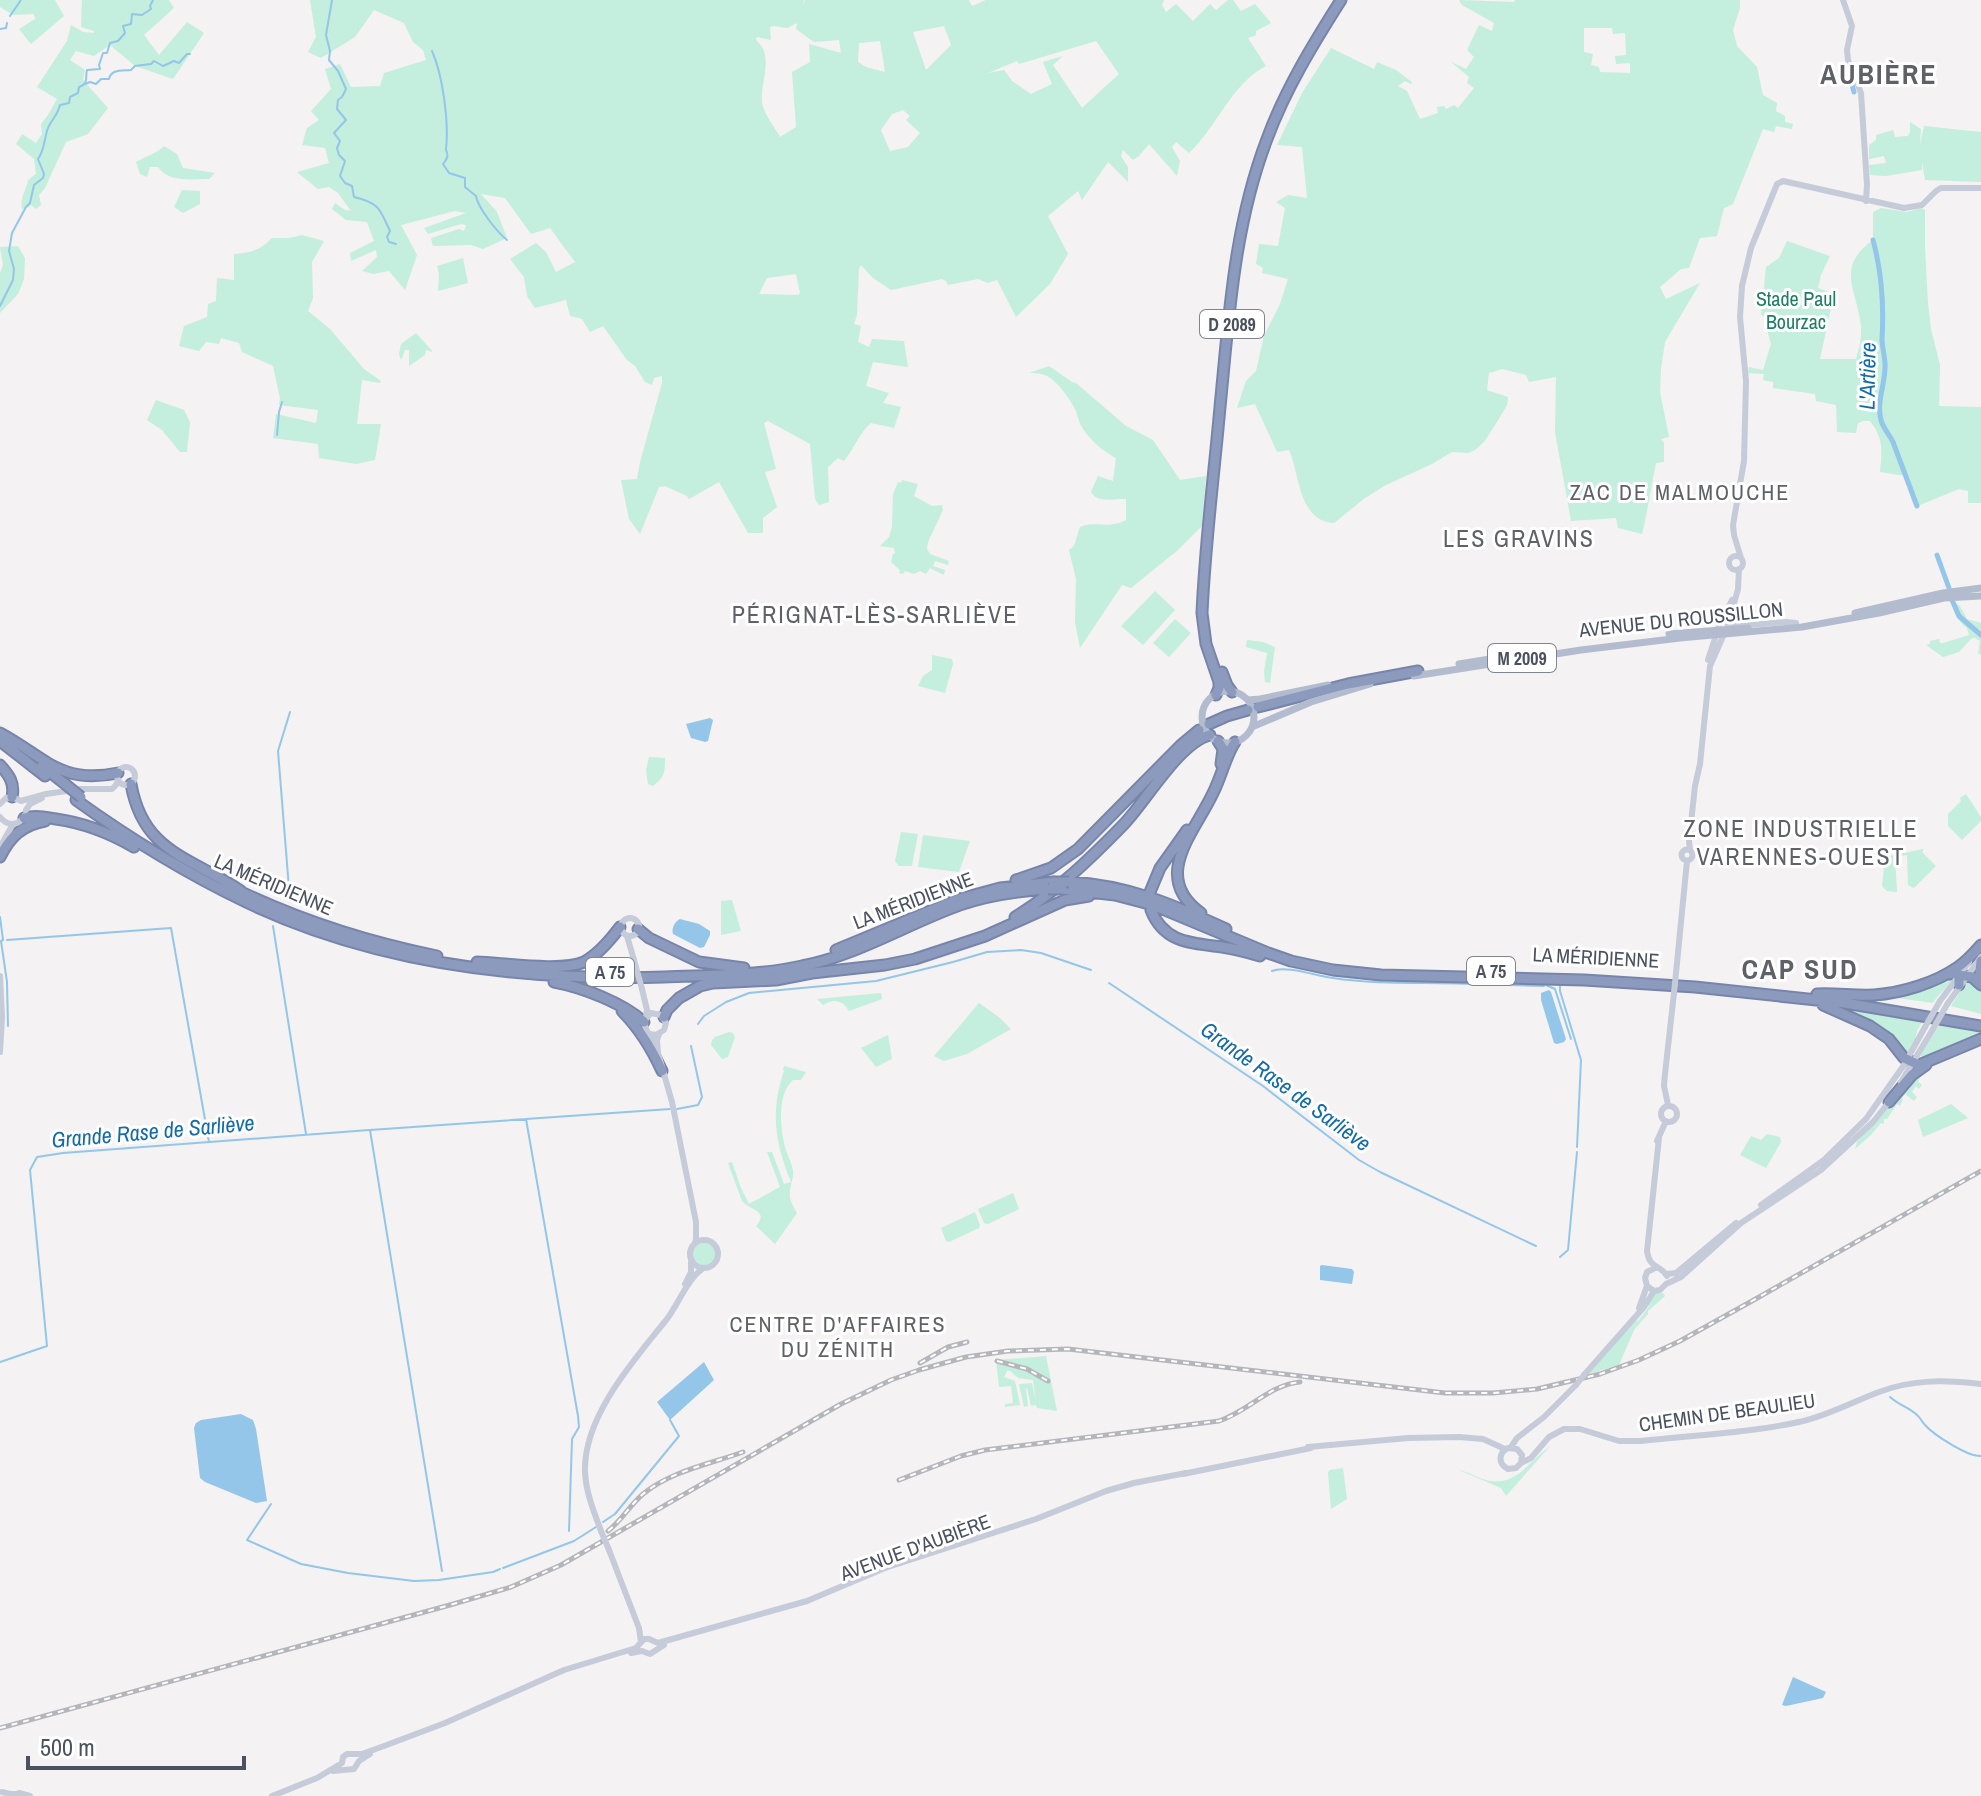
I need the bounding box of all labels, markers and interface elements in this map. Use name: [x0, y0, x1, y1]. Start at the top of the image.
district label: AUBIÈRE: [1820, 55, 1938, 93]
park label: Stade Paul Bourzac: [1756, 285, 1836, 335]
road number: D 2089: [1200, 310, 1264, 338]
water label: L'Artière: [1851, 342, 1883, 410]
district label: ZAC DE MALMOUCHE: [1570, 477, 1790, 507]
district label: LES GRAVINS: [1443, 522, 1595, 554]
street label: AVENUE DU ROUSSILLON: [1577, 595, 1784, 643]
district label: PÉRIGNAT-LÈS-SARLIÈVE: [732, 598, 1018, 630]
road number: M 2009: [1488, 644, 1556, 672]
district label: ZONE INDUSTRIELLE VARENNES-OUEST: [1683, 812, 1919, 872]
street label: LA MÉRIDIENNE: [210, 847, 338, 921]
street label: LA MÉRIDIENNE: [849, 865, 977, 935]
street label: LA MÉRIDIENNE: [1532, 940, 1660, 974]
district label: CAP SUD: [1742, 950, 1858, 988]
road number: A 75: [1467, 957, 1515, 985]
road number: A 75: [586, 958, 634, 986]
water label: Grande Rase de Sarliève: [1195, 1014, 1377, 1158]
water label: Grande Rase de Sarliève: [50, 1107, 256, 1155]
district label: CENTRE D'AFFAIRES DU ZÉNITH: [730, 1309, 946, 1364]
street label: CHEMIN DE BEAULIEU: [1637, 1386, 1817, 1438]
street label: AVENUE D'AUBIÈRE: [835, 1507, 994, 1587]
scale bar: [28, 1720, 244, 1770]
text: 500 m: [40, 1731, 95, 1763]

